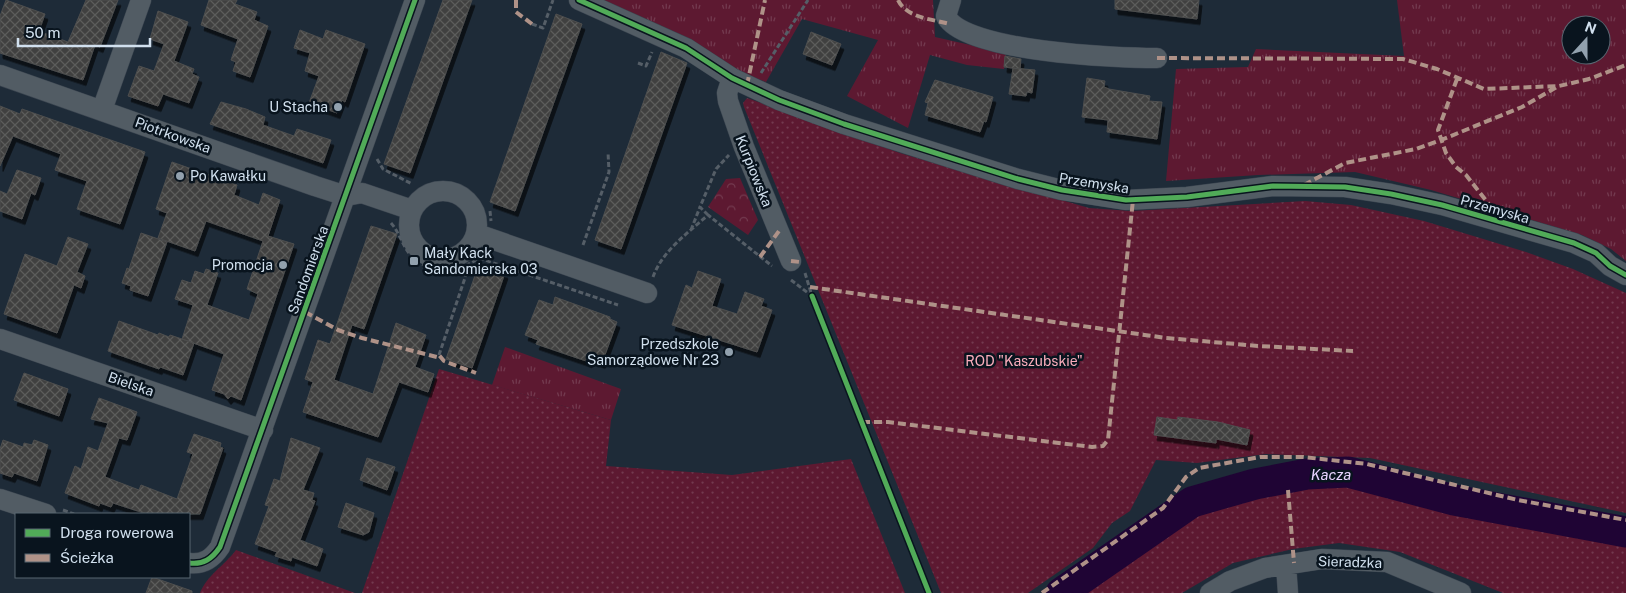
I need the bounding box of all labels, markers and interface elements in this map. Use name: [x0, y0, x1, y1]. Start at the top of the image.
scale bar: [18, 15, 150, 47]
north arrow: [1561, 15, 1611, 65]
text: N: [1583, 18, 1599, 37]
text: 50 m: [25, 24, 60, 41]
place label: U Stacha: [269, 99, 328, 115]
marker: U Stacha: [332, 101, 344, 113]
street label: Piotrkowska: [133, 114, 213, 156]
street label: Kurpiowska: [732, 133, 776, 209]
place label: Po Kawałku: [190, 168, 266, 184]
marker: Po Kawałku: [174, 170, 186, 182]
street label: Przemyska: [1058, 170, 1130, 196]
street label: Przemyska: [1459, 192, 1531, 226]
street label: Sandomierska: [285, 224, 331, 316]
place label: Mały Kack Sandomierska 03: [424, 245, 538, 277]
marker: Mały Kack Sandomierska 03: [408, 255, 420, 267]
place label: Promocja: [212, 257, 273, 273]
marker: Promocja: [277, 259, 289, 271]
place label: Przedszkole Samorządowe Nr 23: [587, 336, 719, 368]
marker: Przedszkole Samorządowe Nr 23: [723, 346, 735, 358]
park label: ROD "Kaszubskie": [965, 353, 1083, 369]
street label: Bielska: [106, 369, 156, 399]
water label: Kacza: [1311, 466, 1351, 483]
legend: [15, 513, 190, 578]
text: Droga rowerowa: [60, 524, 174, 541]
text: Ścieżka: [60, 548, 114, 566]
street label: Sieradzka: [1318, 553, 1382, 571]

